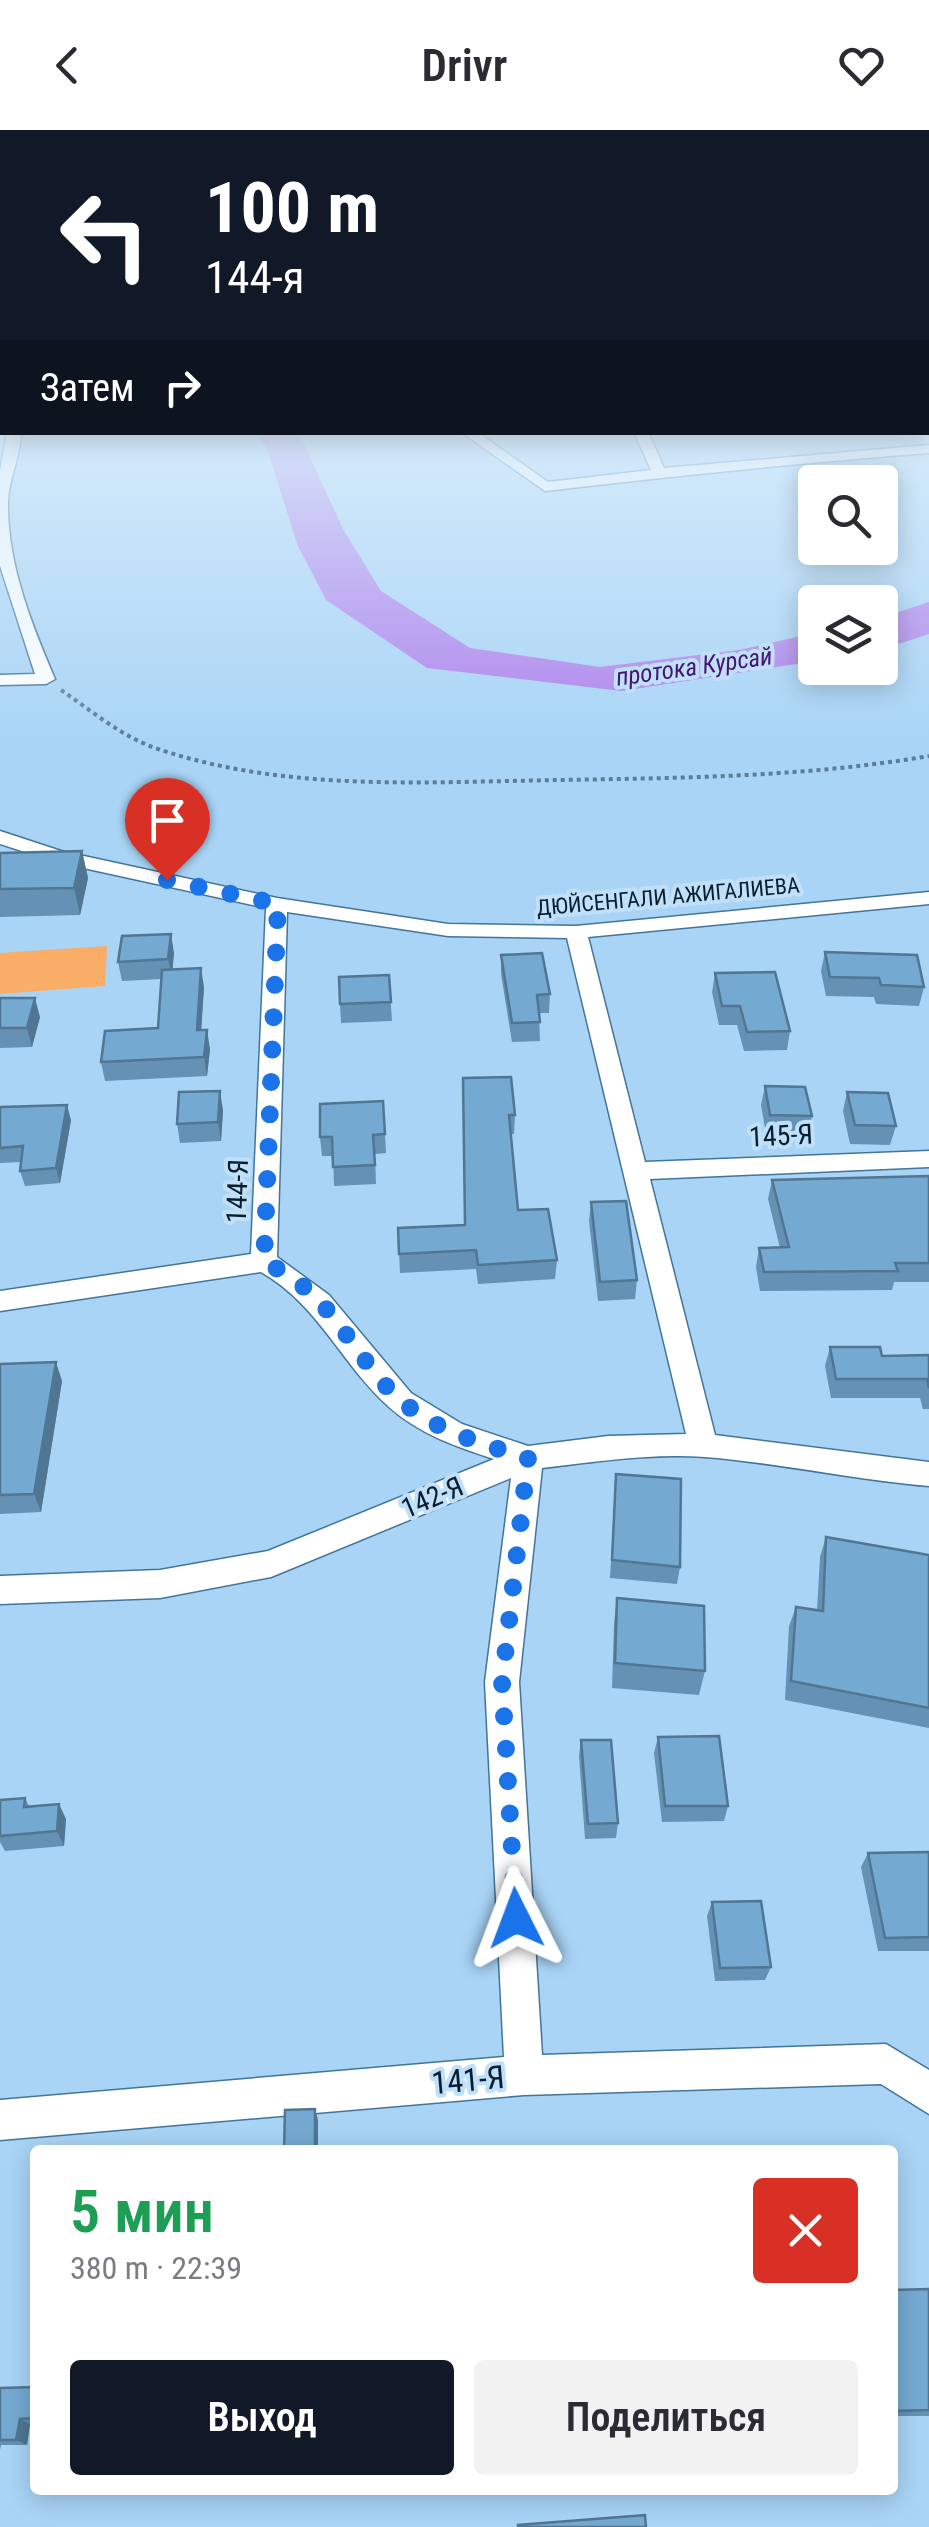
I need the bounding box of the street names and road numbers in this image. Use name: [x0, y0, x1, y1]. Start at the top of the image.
street label: ДЮЙСЕНГАЛИ АЖИГАЛИЕВА: [536, 873, 801, 920]
street label: 145-Я: [748, 1117, 814, 1154]
street label: 144-Я: [220, 1158, 255, 1224]
street label: 142-Я: [396, 1470, 468, 1525]
street label: 141-Я: [430, 2058, 506, 2102]

